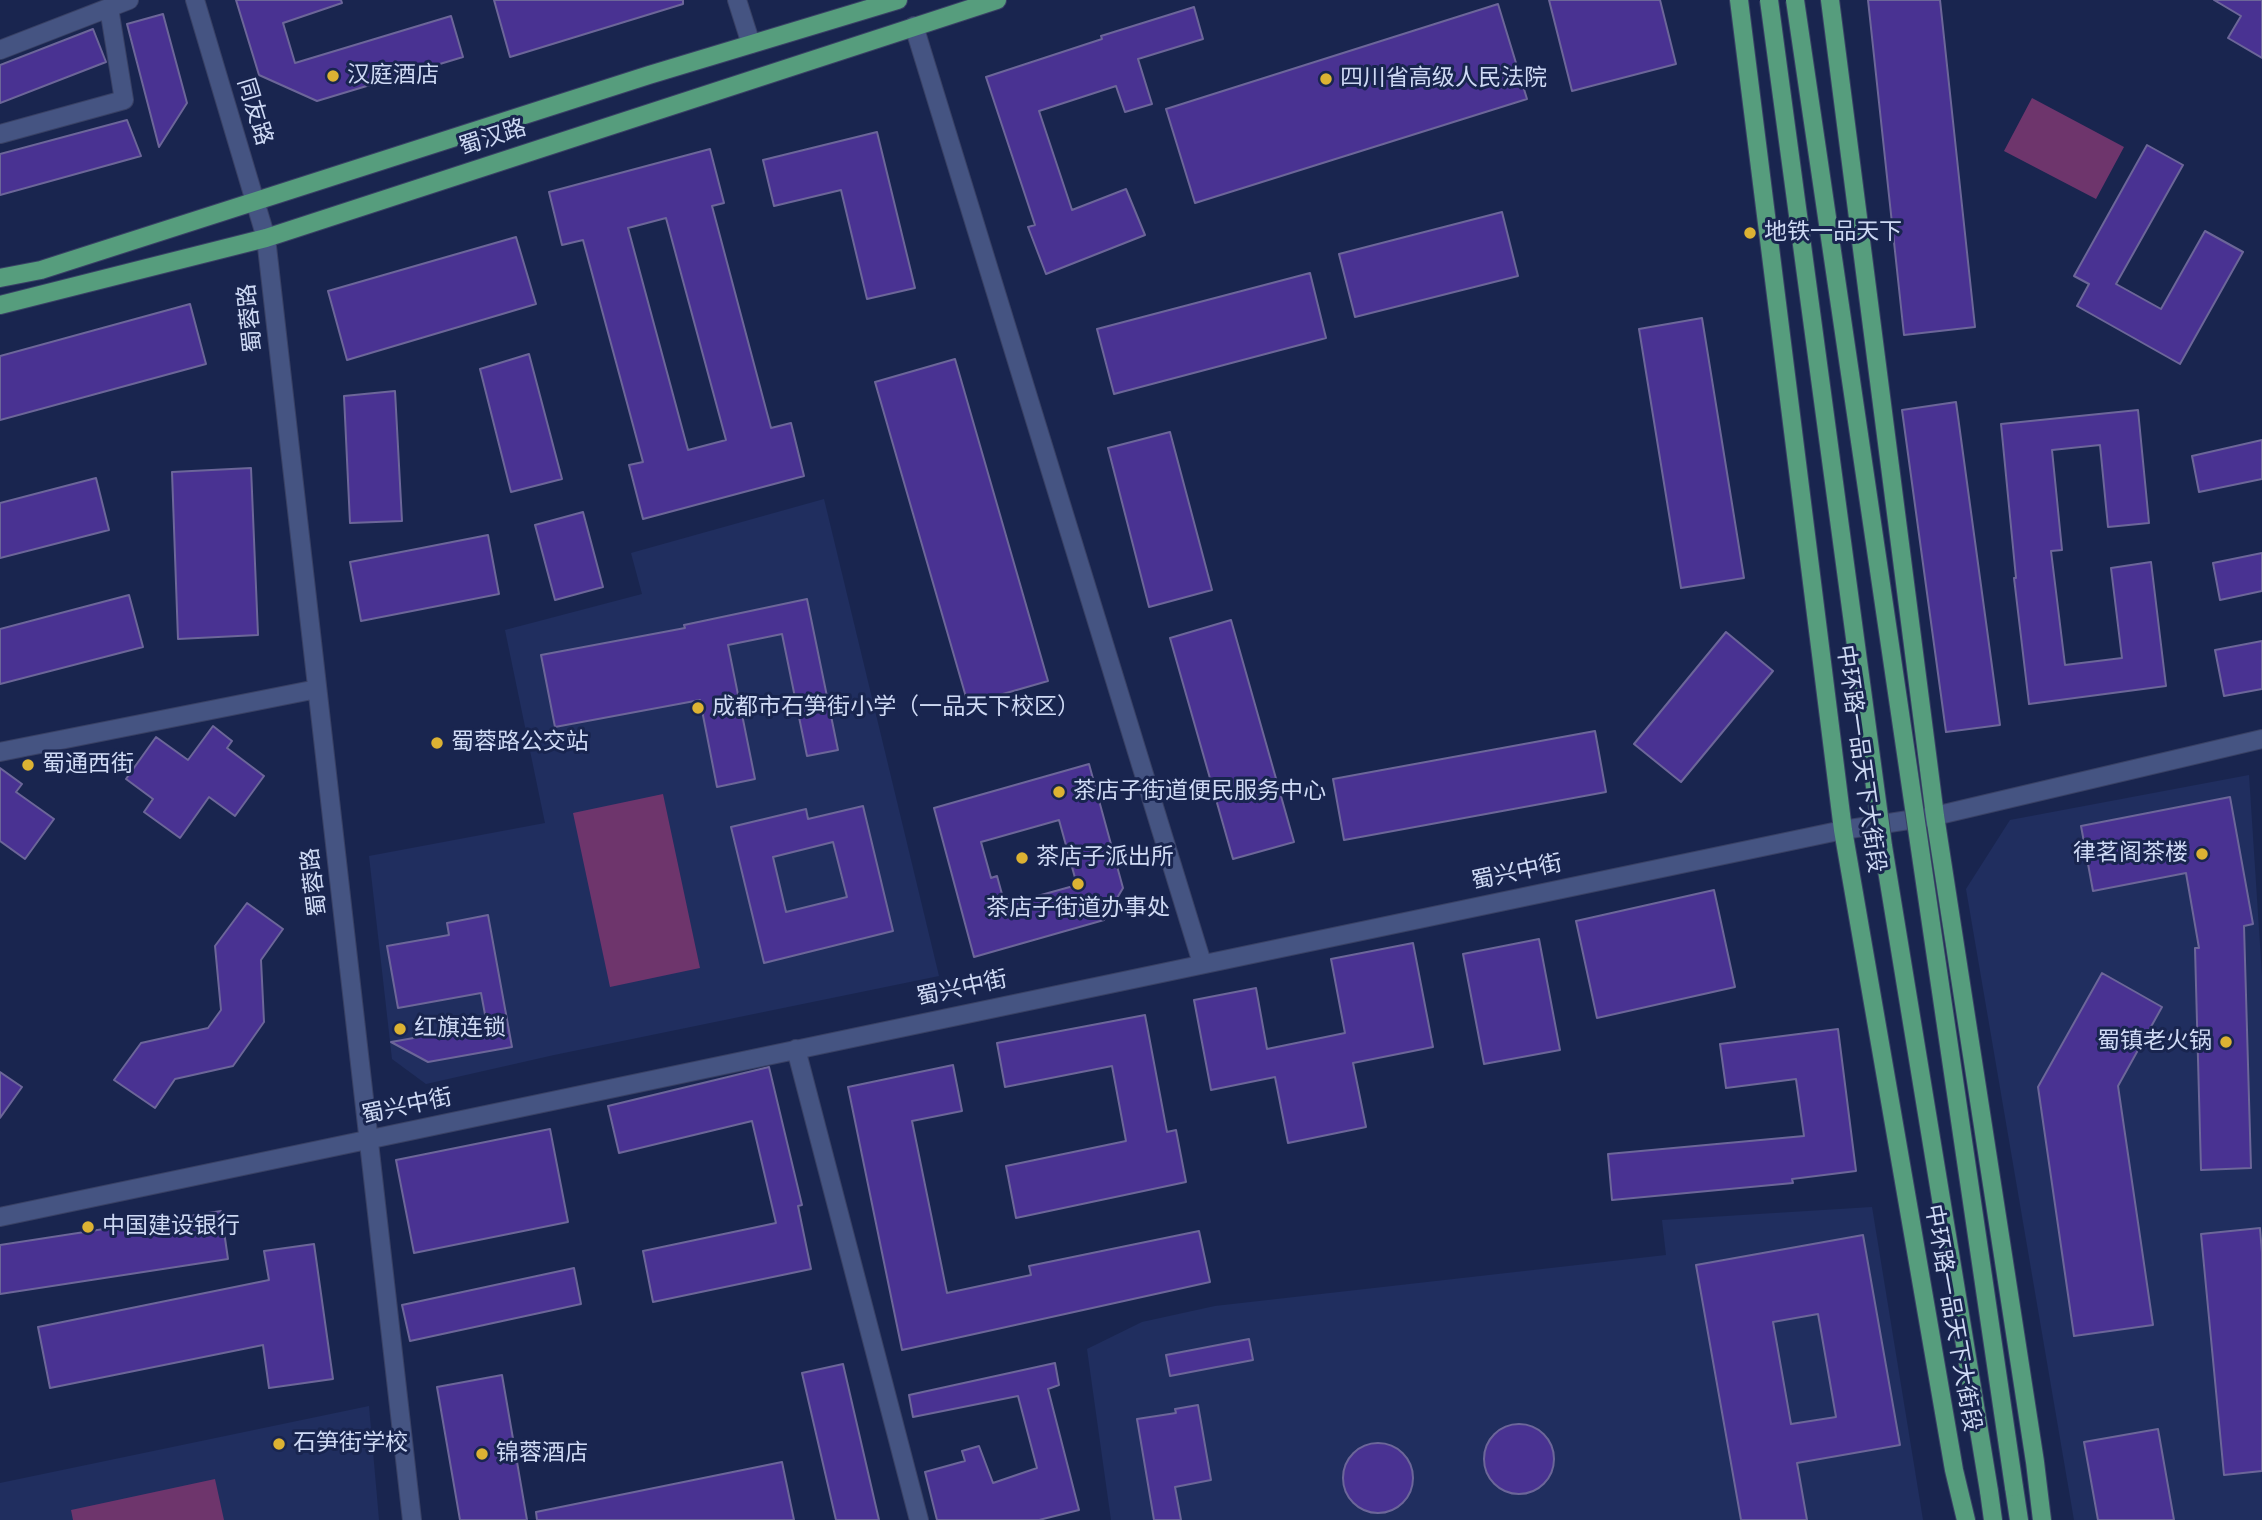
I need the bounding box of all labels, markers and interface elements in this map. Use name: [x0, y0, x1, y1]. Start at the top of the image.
place label: 汉庭酒店: [347, 62, 439, 90]
place label: 四川省高级人民法院: [1340, 65, 1547, 93]
marker: 汉庭酒店: [325, 68, 341, 84]
marker: 四川省高级人民法院: [1318, 71, 1334, 87]
street label: 同友路: [231, 75, 277, 149]
street label: 蜀汉路: [456, 114, 530, 162]
place label: 地铁一品天下: [1764, 219, 1902, 247]
marker: 地铁一品天下: [1742, 225, 1758, 241]
street label: 蜀蓉路: [234, 282, 268, 354]
street label: 中环路一品天下大街段: [1830, 643, 1890, 875]
place label: 成都市石笋街小学（一品天下校区）: [712, 694, 1080, 722]
marker: 成都市石笋街小学（一品天下校区）: [690, 700, 706, 716]
place label: 蜀蓉路公交站: [451, 729, 589, 757]
marker: 蜀蓉路公交站: [429, 735, 445, 751]
place label: 蜀通西街: [42, 751, 134, 779]
marker: 蜀通西街: [20, 757, 36, 773]
place label: 茶店子街道便民服务中心: [1073, 778, 1326, 806]
marker: 茶店子街道便民服务中心: [1051, 784, 1067, 800]
place label: 律茗阁茶楼: [2073, 840, 2188, 868]
place label: 茶店子派出所: [1036, 844, 1174, 872]
street label: 蜀蓉路: [297, 846, 333, 918]
marker: 律茗阁茶楼: [2194, 846, 2210, 862]
marker: 茶店子派出所: [1014, 850, 1030, 866]
street label: 蜀兴中街: [1469, 850, 1565, 896]
marker: 茶店子街道办事处: [1070, 876, 1086, 892]
place label: 茶店子街道办事处: [986, 895, 1170, 923]
street label: 蜀兴中街: [914, 966, 1010, 1012]
place label: 红旗连锁: [414, 1015, 506, 1043]
marker: 红旗连锁: [392, 1021, 408, 1037]
place label: 蜀镇老火锅: [2097, 1028, 2212, 1056]
marker: 蜀镇老火锅: [2218, 1034, 2234, 1050]
street label: 蜀兴中街: [359, 1084, 455, 1130]
street label: 中环路一品天下大街段: [1918, 1202, 1986, 1434]
place label: 中国建设银行: [102, 1213, 240, 1241]
marker: 中国建设银行: [80, 1219, 96, 1235]
place label: 石笋街学校: [293, 1430, 408, 1458]
marker: 石笋街学校: [271, 1436, 287, 1452]
place label: 锦蓉酒店: [496, 1440, 588, 1468]
marker: 锦蓉酒店: [474, 1446, 490, 1462]

